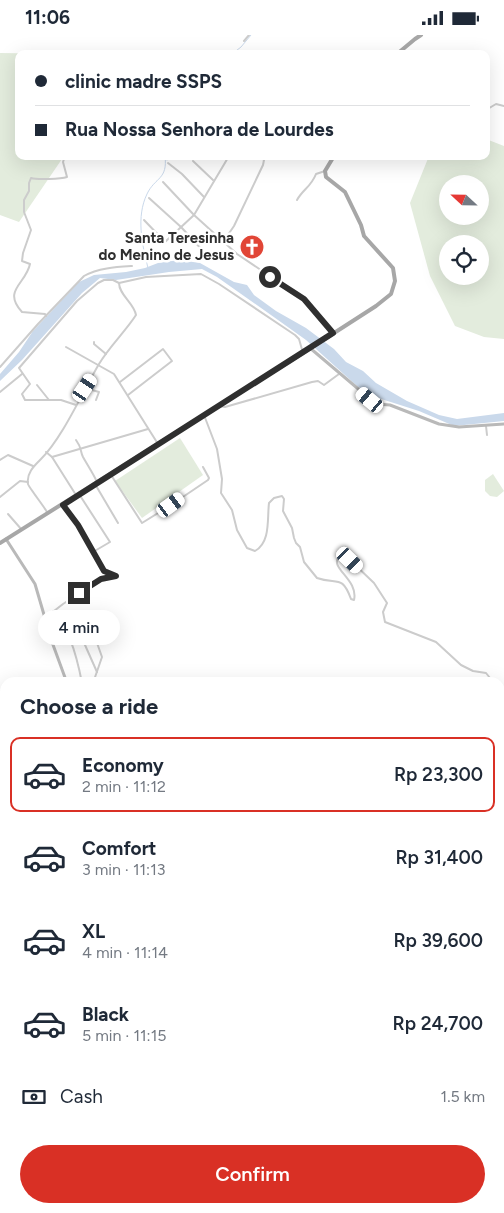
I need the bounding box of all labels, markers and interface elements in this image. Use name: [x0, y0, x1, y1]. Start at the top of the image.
text: 11:06: [25, 6, 70, 29]
text: clinic madre SSPS: [65, 70, 222, 93]
text: Rua Nossa Senhora de Lourdes: [65, 118, 334, 141]
north arrow: [439, 175, 489, 225]
map controls: [439, 175, 489, 285]
place label: Santa Teresinha do Menino de Jesus: [98, 229, 234, 264]
church icon: Santa Teresinha do Menino de Jesus: [239, 234, 265, 260]
button: locate: [439, 235, 489, 285]
route start: [259, 266, 281, 288]
car: [70, 371, 99, 405]
car: [353, 385, 386, 415]
car: [154, 490, 187, 520]
car: [333, 544, 366, 576]
route end: [68, 582, 90, 604]
callout: 4 min: [38, 611, 120, 645]
text: 4 min: [59, 618, 99, 637]
text: Choose a ride: [20, 693, 158, 720]
icon: car: [22, 752, 67, 797]
text: Economy: [82, 754, 164, 777]
text: Rp 23,300: [394, 763, 483, 786]
text: 2 min · 11:12: [82, 777, 166, 796]
icon: car: [22, 835, 67, 880]
text: Comfort: [82, 837, 157, 860]
text: Rp 31,400: [395, 846, 483, 869]
text: 3 min · 11:13: [82, 860, 165, 879]
icon: car: [22, 918, 67, 963]
text: XL: [82, 920, 105, 943]
text: Rp 39,600: [394, 929, 483, 952]
text: 4 min · 11:14: [82, 943, 168, 962]
icon: car: [22, 1001, 67, 1046]
text: Black: [82, 1003, 129, 1026]
text: Rp 24,700: [393, 1012, 483, 1035]
text: 5 min · 11:15: [82, 1026, 166, 1045]
icon: cash: [20, 1083, 48, 1111]
text: Cash: [60, 1085, 103, 1108]
text: 1.5 km: [441, 1087, 485, 1106]
button: Confirm: [20, 1145, 485, 1203]

